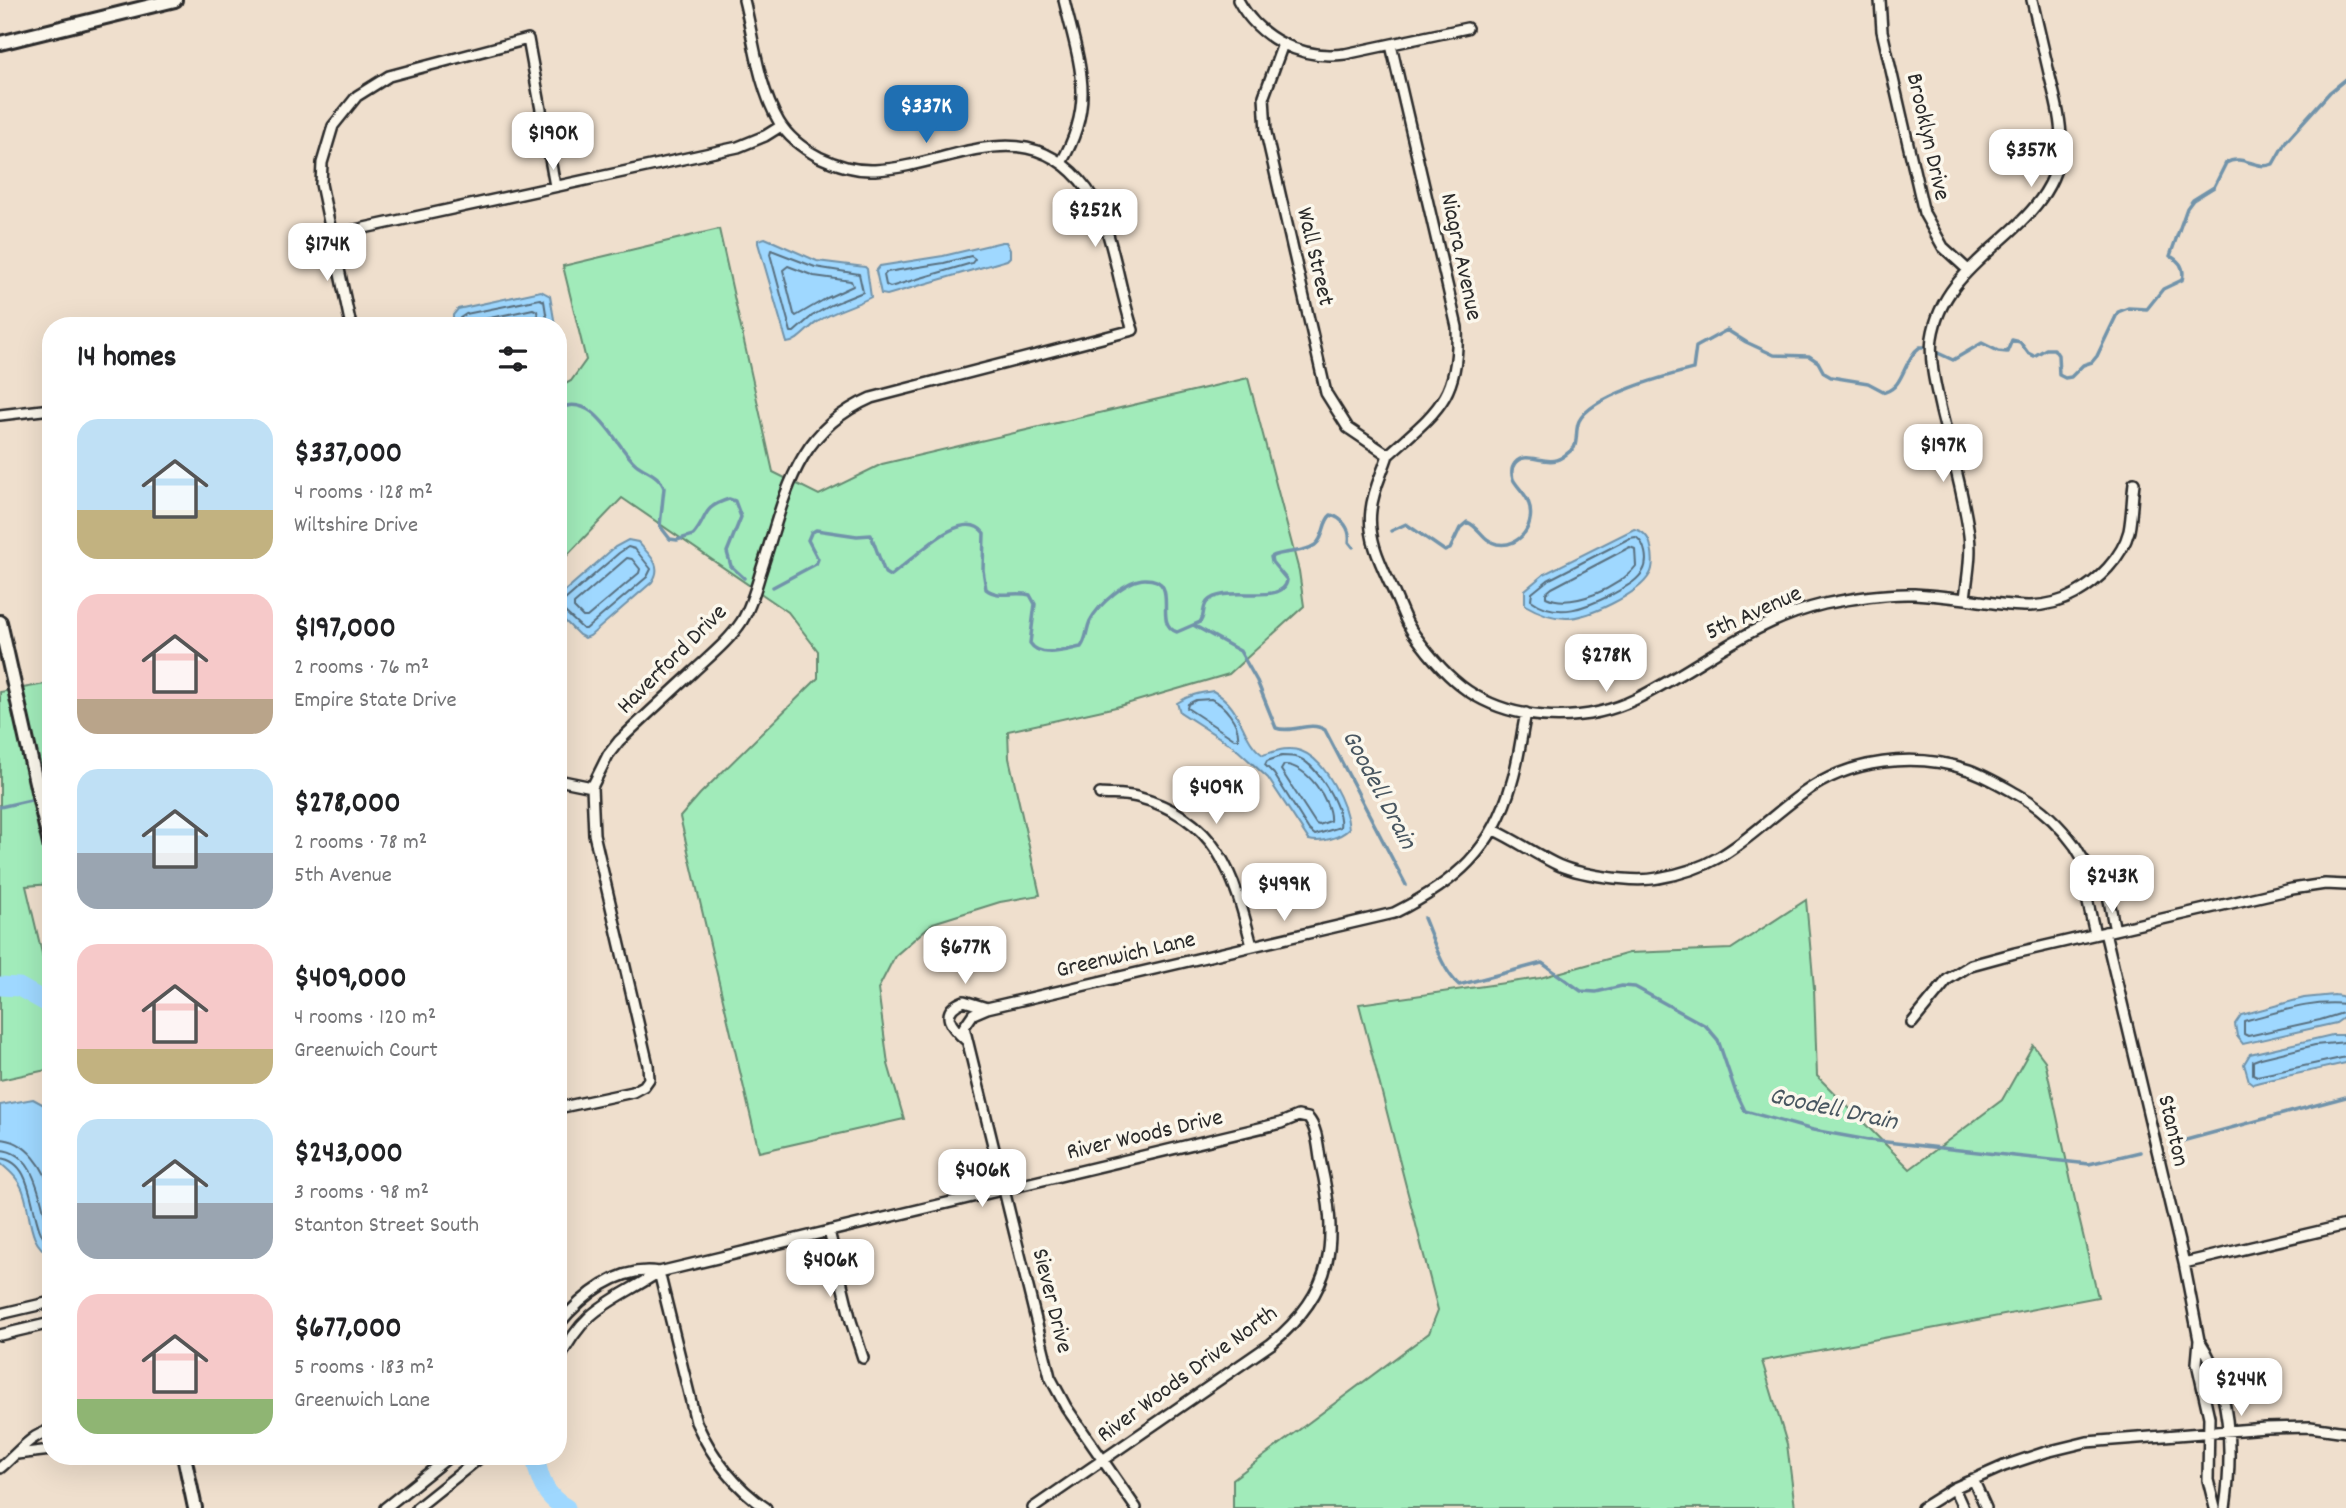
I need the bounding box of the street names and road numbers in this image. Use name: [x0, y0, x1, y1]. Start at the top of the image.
street label: Brooklyn Drive: [1896, 70, 1958, 204]
street label: Niagra Avenue: [1430, 190, 1490, 324]
street label: Wall Street: [1286, 204, 1342, 310]
street label: 5th Avenue: [1700, 578, 1808, 650]
street label: Haverford Drive: [610, 597, 736, 723]
street label: Greenwich Lane: [1053, 923, 1199, 989]
street label: Stanton: [2147, 1092, 2197, 1170]
street label: River Woods Drive: [1064, 1102, 1226, 1170]
street label: Siever Drive: [1022, 1245, 1080, 1357]
street label: River Woods Drive North: [1091, 1298, 1285, 1452]

